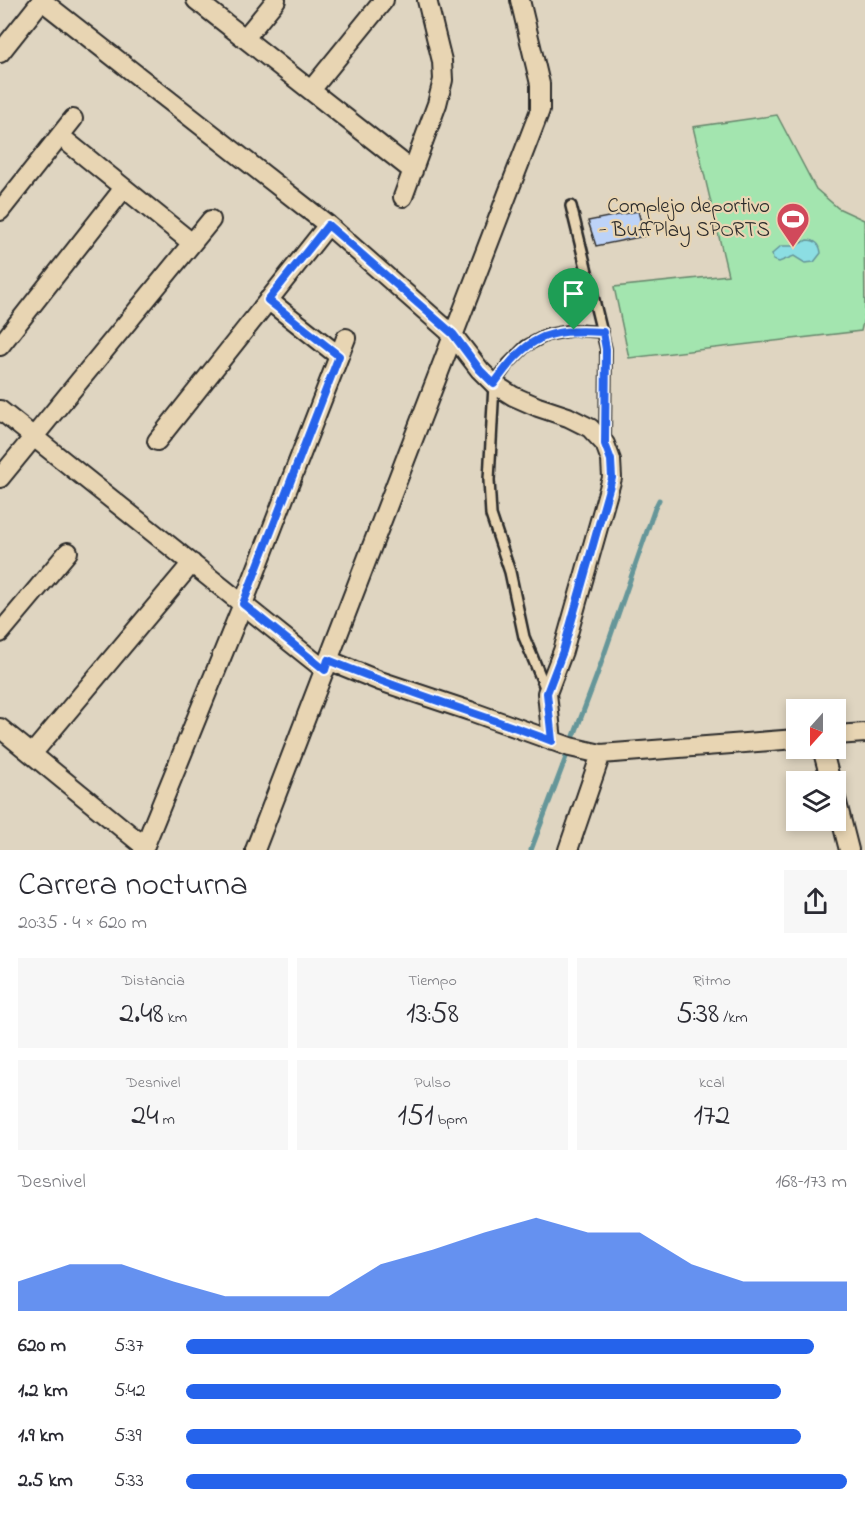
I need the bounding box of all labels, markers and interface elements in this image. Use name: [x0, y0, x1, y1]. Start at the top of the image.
place label: Complejo deportivo - BuffPlay SPORTS: [599, 192, 770, 248]
sports icon: Complejo deportivo - BuffPlay SPORTS: [775, 201, 811, 248]
pin: [548, 268, 599, 330]
icon: arrive: [557, 277, 590, 310]
north arrow: [786, 699, 846, 759]
map controls: [786, 699, 846, 831]
button: layers: [786, 771, 846, 831]
text: Carrera nocturna: [18, 862, 248, 910]
button: share: [784, 870, 847, 933]
text: 20:35 · 4 × 620 m: [18, 909, 147, 938]
text: Distancia: [122, 969, 185, 993]
text: Tiempo: [408, 969, 457, 993]
text: Ritmo: [693, 969, 731, 993]
text: 2.48: [119, 993, 164, 1037]
text: 13:58: [406, 993, 459, 1037]
text: 5:38: [676, 993, 719, 1037]
text: km: [164, 1006, 187, 1030]
text: /km: [719, 1006, 748, 1030]
text: Desnivel: [126, 1071, 180, 1095]
text: Pulso: [414, 1071, 451, 1095]
text: kcal: [699, 1071, 725, 1095]
text: 24: [131, 1095, 159, 1139]
text: 151: [398, 1095, 434, 1139]
text: 172: [693, 1095, 730, 1139]
text: m: [159, 1108, 175, 1132]
text: bpm: [434, 1108, 467, 1132]
text: Desnivel: [18, 1168, 86, 1197]
text: 168–173 m: [775, 1168, 847, 1197]
text: 620 m: [18, 1332, 66, 1361]
text: 5:37: [114, 1332, 144, 1361]
text: 1.2 km: [18, 1377, 68, 1406]
text: 5:42: [114, 1377, 145, 1406]
text: 1.9 km: [18, 1422, 64, 1451]
text: 5:39: [114, 1422, 141, 1451]
text: 2.5 km: [18, 1467, 73, 1496]
text: 5:33: [114, 1467, 144, 1496]

